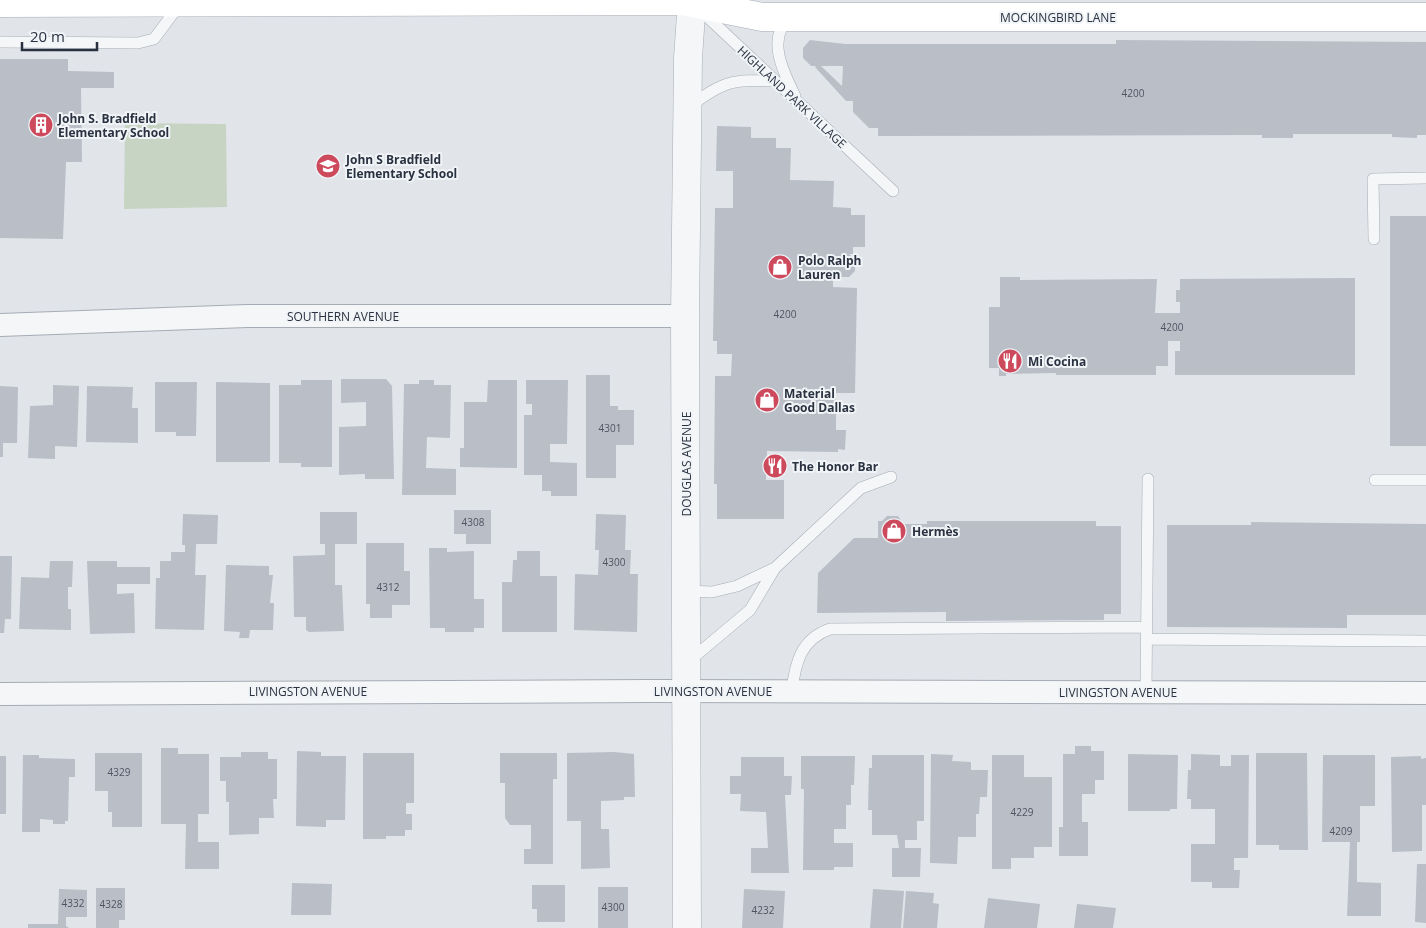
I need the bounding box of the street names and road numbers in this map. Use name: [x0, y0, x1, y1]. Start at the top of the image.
street label: MOCKINGBIRD LANE: [1000, 9, 1116, 26]
street label: HIGHLAND PARK VILLAGE: [734, 42, 850, 152]
street label: SOUTHERN AVENUE: [287, 308, 399, 325]
street label: DOUGLAS AVENUE: [678, 412, 695, 516]
street label: LIVINGSTON AVENUE: [249, 683, 367, 700]
street label: LIVINGSTON AVENUE: [654, 683, 772, 700]
street label: LIVINGSTON AVENUE: [1059, 684, 1177, 701]

